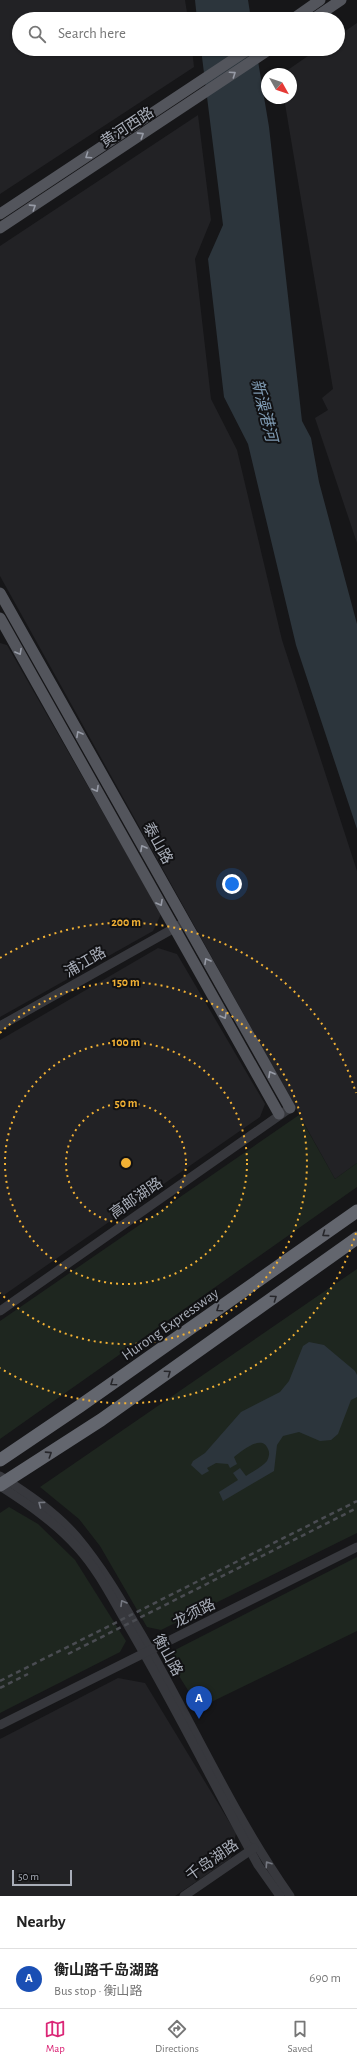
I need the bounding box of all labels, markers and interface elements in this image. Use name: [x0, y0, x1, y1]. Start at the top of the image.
search box: [12, 12, 345, 56]
icon: search: [26, 23, 48, 45]
text: Search here: [58, 26, 126, 41]
north arrow: [261, 68, 297, 104]
one-way arrow: [229, 72, 236, 79]
street label: 黄河西路: [97, 104, 157, 150]
one-way arrow: [137, 132, 144, 140]
one-way arrow: [85, 151, 92, 159]
one-way arrow: [28, 205, 35, 212]
water label: 新澡港河: [249, 377, 281, 446]
one-way arrow: [15, 648, 22, 655]
one-way arrow: [77, 731, 84, 738]
one-way arrow: [92, 785, 99, 793]
street label: 泰山路: [140, 819, 176, 867]
one-way arrow: [141, 845, 148, 852]
your location: [222, 874, 242, 894]
one-way arrow: [156, 899, 163, 906]
text: 200 m: [111, 916, 141, 928]
street label: 浦江路: [61, 943, 108, 980]
one-way arrow: [204, 958, 211, 965]
text: 150 m: [112, 976, 140, 988]
one-way arrow: [219, 1012, 226, 1019]
text: 100 m: [112, 1036, 140, 1048]
one-way arrow: [268, 1071, 275, 1078]
text: 50 m: [115, 1097, 138, 1109]
centre of rings: [119, 1156, 133, 1170]
street label: 高邮湖路: [107, 1174, 165, 1222]
one-way arrow: [323, 1229, 330, 1236]
street label: Hurong Expressway: [119, 1285, 222, 1363]
one-way arrow: [269, 1296, 276, 1303]
one-way arrow: [216, 1304, 223, 1312]
one-way arrow: [163, 1371, 170, 1378]
one-way arrow: [110, 1378, 117, 1385]
one-way arrow: [44, 1452, 51, 1459]
one-way arrow: [38, 1502, 45, 1509]
street label: 龙须路: [170, 1595, 218, 1630]
one-way arrow: [121, 1600, 128, 1607]
street label: 衡山路: [150, 1631, 186, 1679]
pin: A: [186, 1686, 212, 1719]
street label: 千岛湖路: [183, 1836, 241, 1884]
one-way arrow: [265, 1861, 272, 1868]
scale bar: [12, 1868, 72, 1887]
text: 50 m: [18, 1871, 39, 1882]
text: Nearby: [16, 1913, 66, 1930]
text: 衡山路千岛湖路: [54, 1963, 159, 1978]
text: A: [25, 1972, 33, 1985]
text: 690 m: [309, 1972, 341, 1985]
text: Bus stop · 衡山路: [54, 1985, 143, 1998]
tab: Map: [44, 2018, 66, 2055]
tab: Directions: [155, 2018, 199, 2055]
tab: Saved: [287, 2018, 313, 2055]

